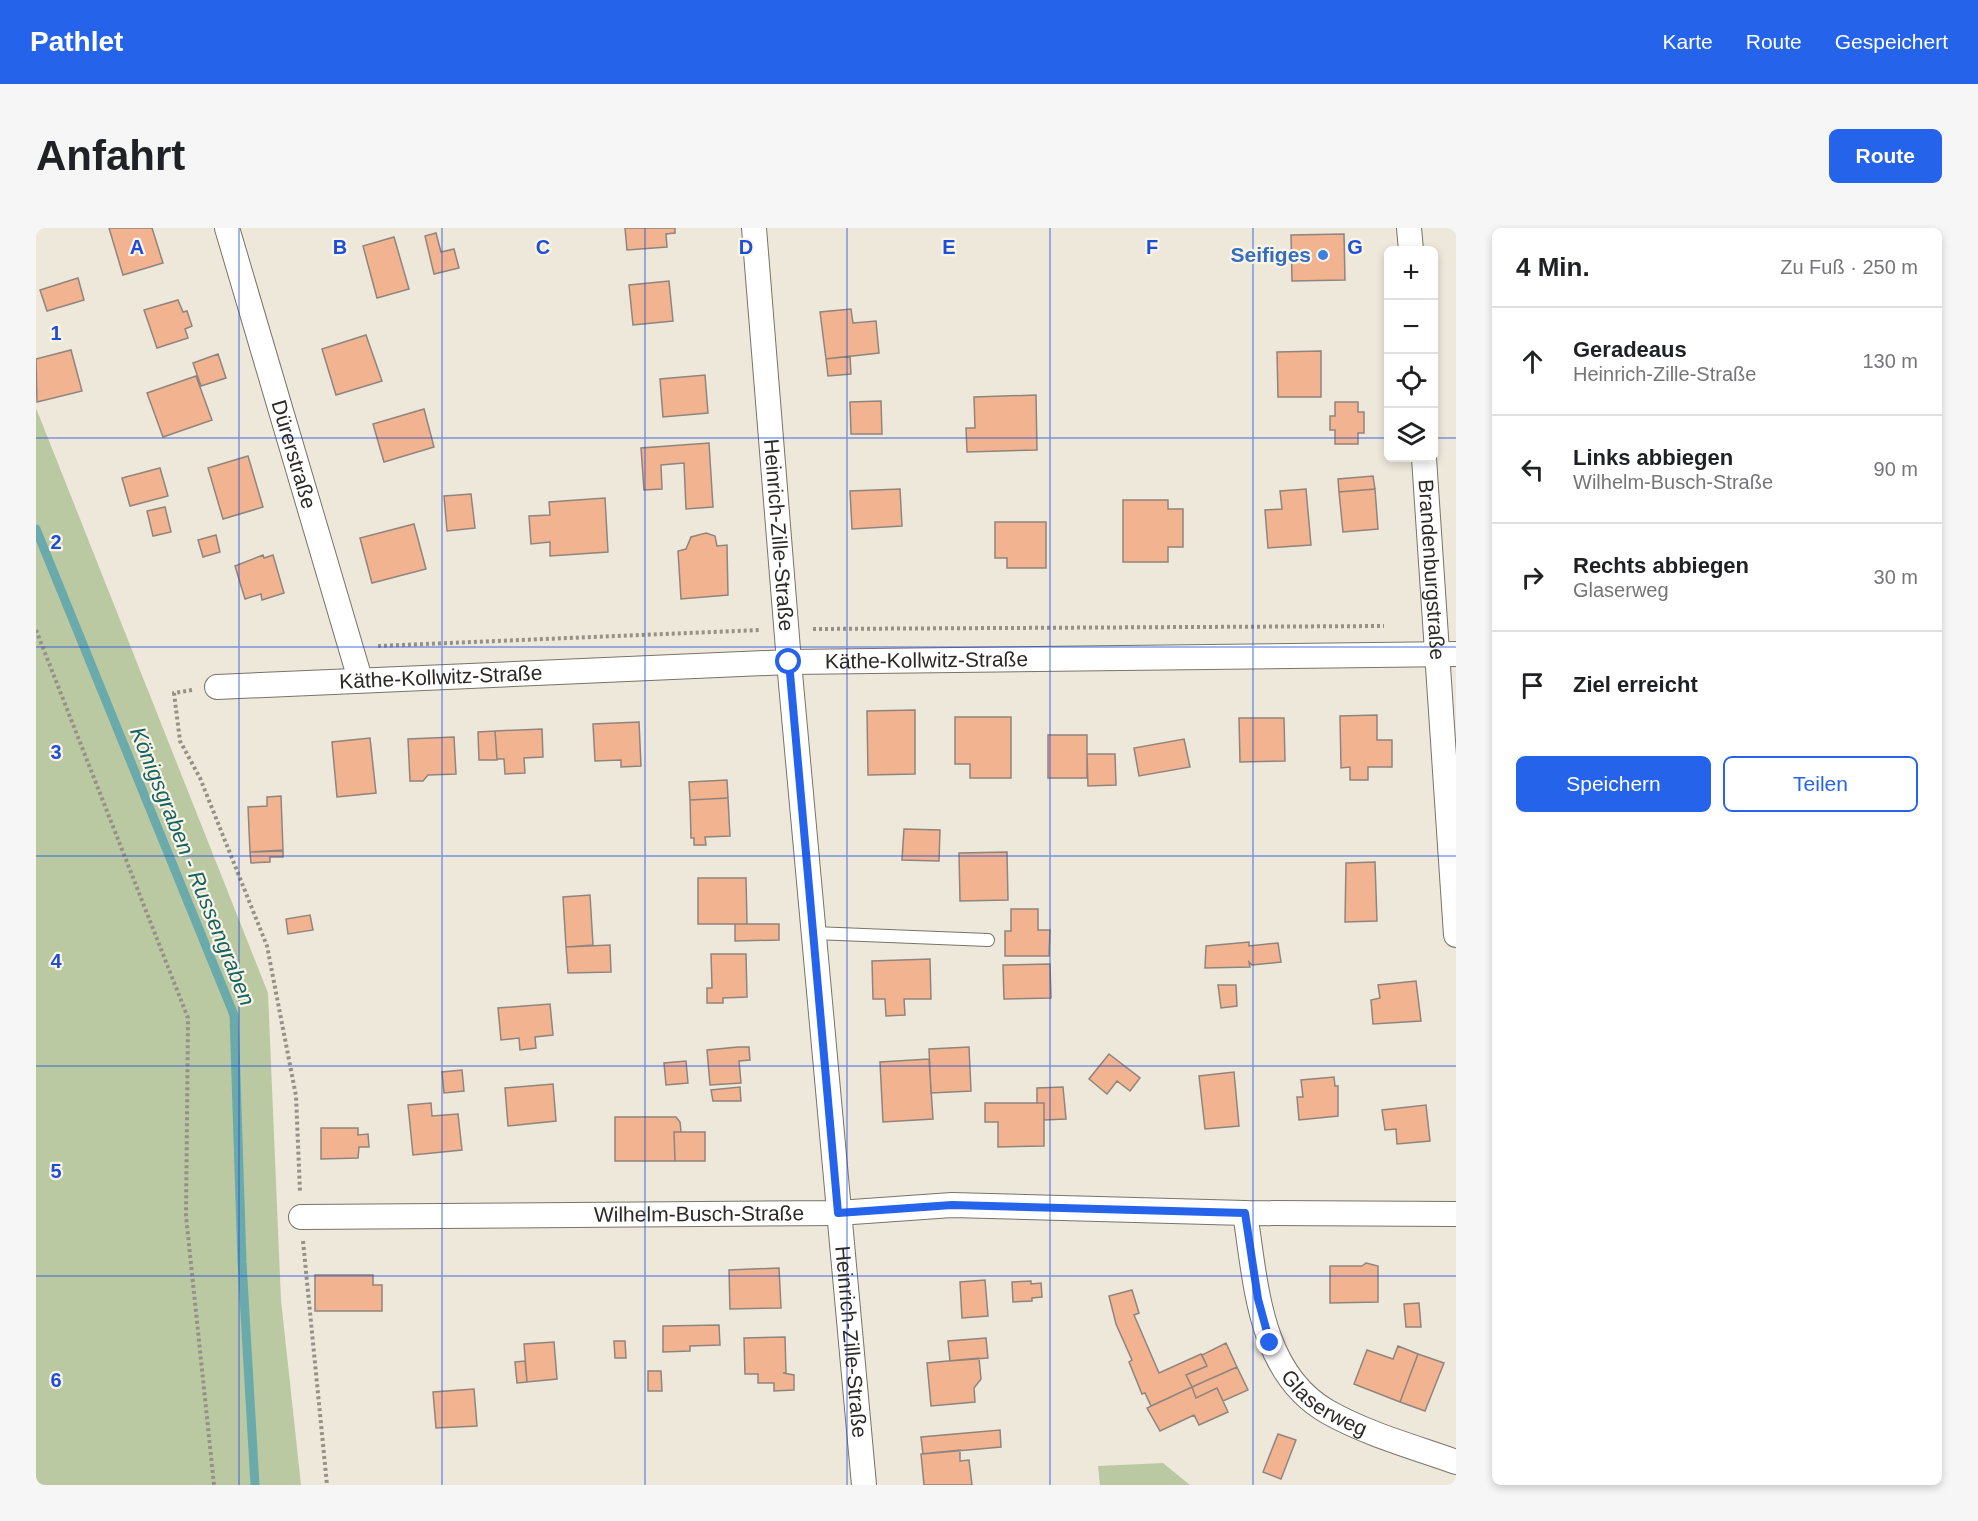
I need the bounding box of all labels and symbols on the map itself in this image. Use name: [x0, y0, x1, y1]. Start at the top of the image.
text: A: [130, 236, 144, 258]
text: B: [333, 236, 347, 258]
text: C: [536, 236, 550, 258]
text: D: [739, 236, 753, 258]
text: E: [942, 236, 956, 258]
text: F: [1146, 236, 1158, 258]
text: G: [1347, 236, 1363, 258]
place label: Seifiges: [1230, 243, 1311, 266]
marker: Seifiges: [1316, 248, 1330, 262]
text: 1: [50, 322, 62, 344]
street label: Dürerstraße: [267, 397, 321, 511]
street label: Heinrich-Zille-Straße: [760, 438, 798, 632]
street label: Brandenburgstraße: [1414, 479, 1450, 661]
text: 2: [50, 531, 62, 553]
street label: Käthe-Kollwitz-Straße: [825, 647, 1028, 673]
route start: [775, 648, 801, 674]
street label: Käthe-Kollwitz-Straße: [339, 661, 543, 693]
water label: Königsgraben - Russengraben: [125, 723, 260, 1009]
text: 3: [50, 741, 62, 763]
text: 4: [50, 950, 62, 972]
text: 5: [50, 1160, 62, 1182]
street label: Wilhelm-Busch-Straße: [594, 1201, 804, 1226]
street label: Heinrich-Zille-Straße: [831, 1245, 872, 1439]
route end: [1256, 1329, 1282, 1355]
street label: Glaserweg: [1277, 1365, 1371, 1440]
text: 6: [50, 1369, 62, 1391]

